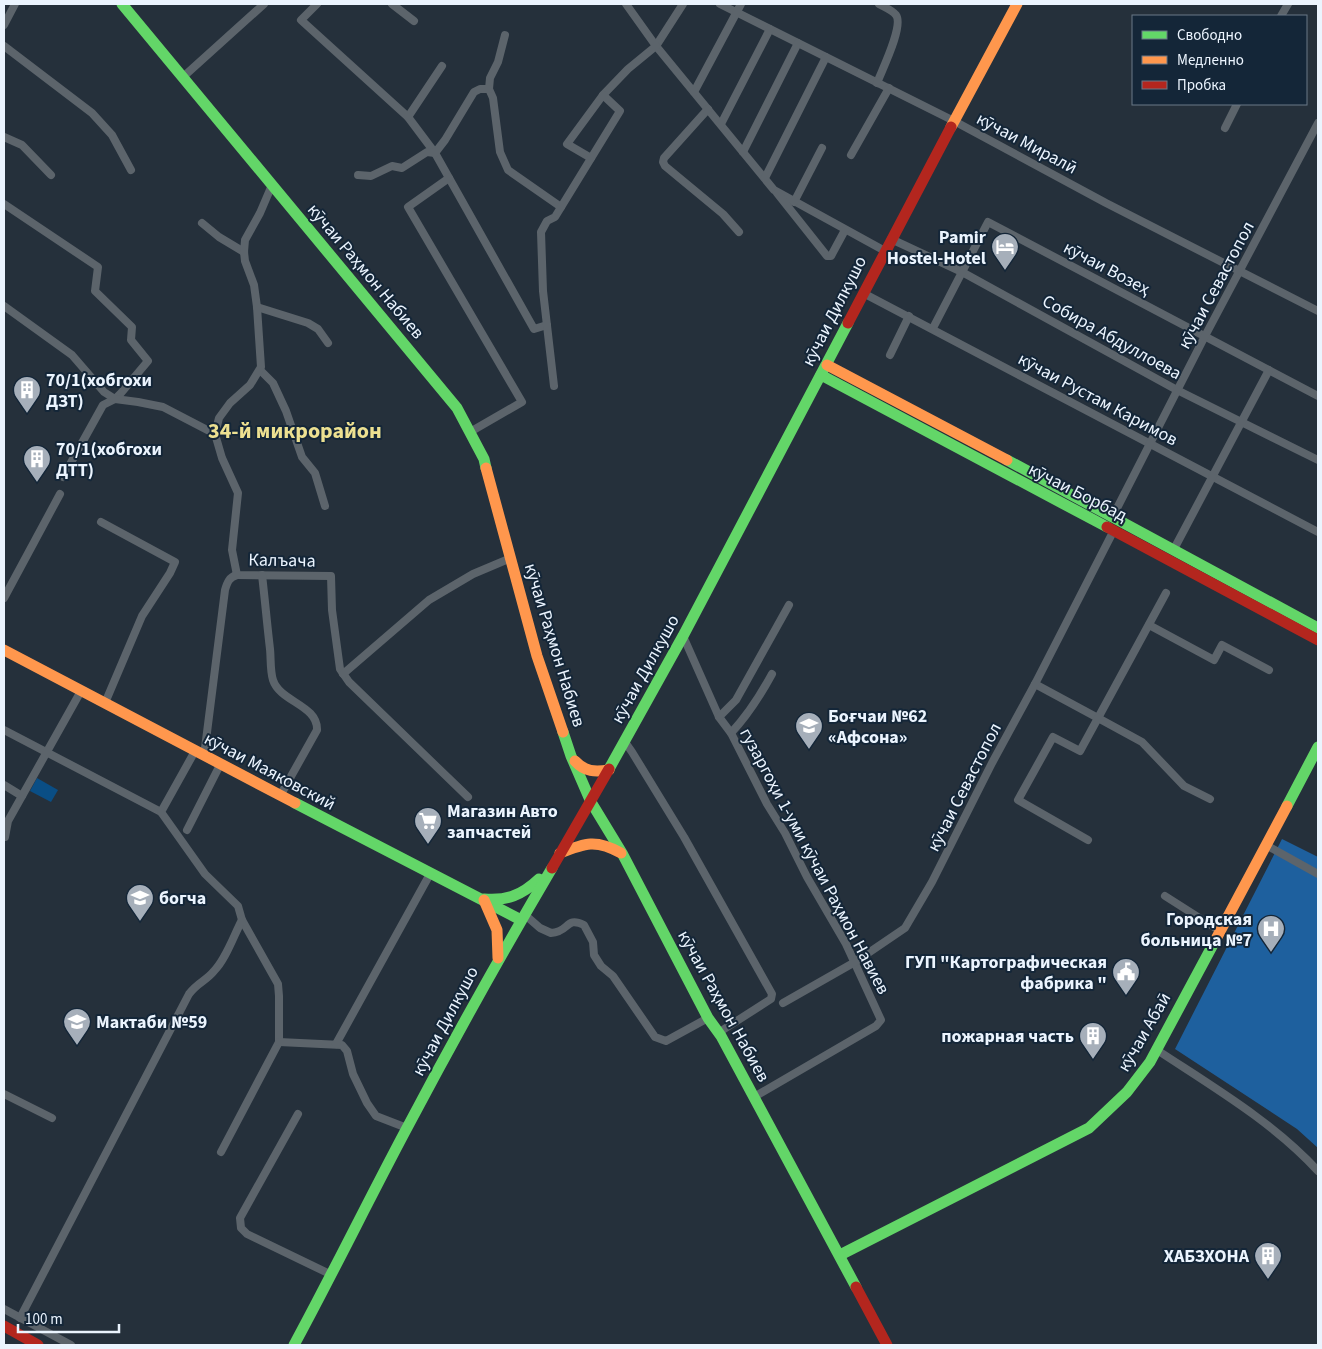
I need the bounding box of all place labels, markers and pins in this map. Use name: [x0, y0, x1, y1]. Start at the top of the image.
place label: Pamir Hostel-Hotel: [887, 225, 987, 271]
hotel icon: Pamir Hostel-Hotel: [990, 232, 1020, 271]
place label: 70/1(хобгохи ДЗТ): [46, 368, 152, 414]
building icon: 70/1(хобгохи ДЗТ): [12, 375, 42, 414]
place label: 70/1(хобгохи ДТТ): [56, 437, 162, 483]
building icon: 70/1(хобгохи ДТТ): [22, 444, 52, 483]
place label: Боғчаи №62 «Афсона»: [828, 704, 927, 750]
school or university icon: Боғчаи №62 «Афсона»: [794, 711, 824, 750]
place label: Магазин Авто запчастей: [447, 799, 558, 845]
supermarket icon: Магазин Авто запчастей: [413, 806, 443, 845]
school or university icon: богча: [125, 883, 155, 922]
place label: богча: [159, 886, 206, 911]
place label: Городская больница №7: [1140, 907, 1252, 953]
hospital icon: Городская больница №7: [1256, 914, 1286, 953]
place label: ГУП "Картографическая фабрика ": [905, 950, 1107, 996]
public building icon: ГУП "Картографическая фабрика ": [1111, 957, 1141, 996]
school or university icon: Мактаби №59: [62, 1007, 92, 1046]
place label: Мактаби №59: [96, 1010, 207, 1035]
building icon: пожарная часть: [1078, 1021, 1108, 1060]
place label: пожарная часть: [941, 1024, 1074, 1049]
building icon: ХАБЗХОНА: [1253, 1241, 1283, 1280]
place label: ХАБЗХОНА: [1164, 1244, 1250, 1269]

